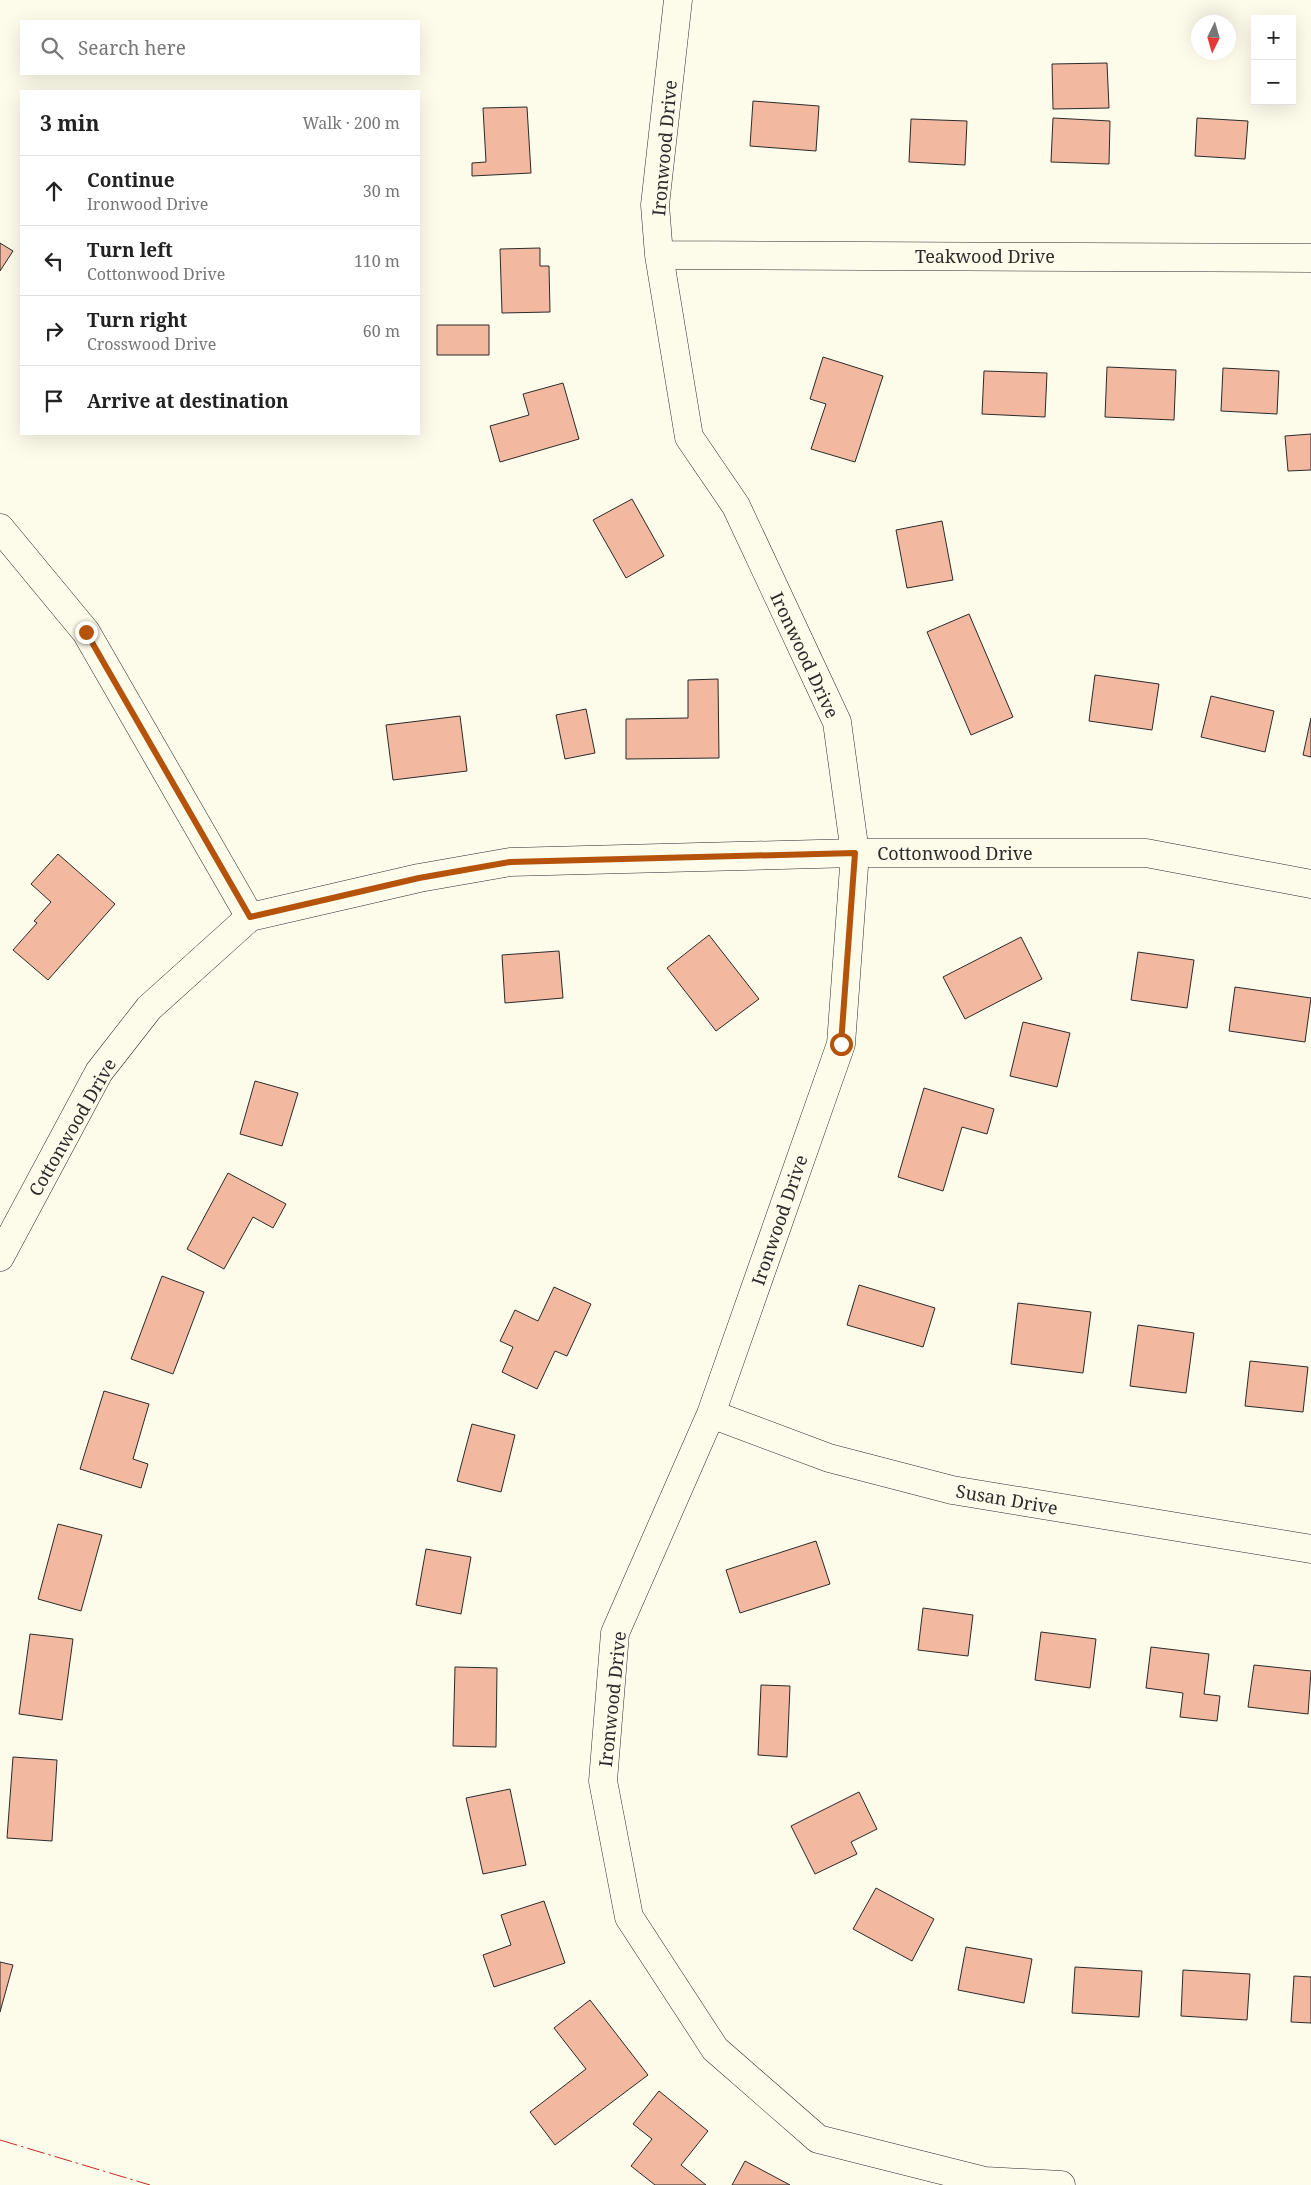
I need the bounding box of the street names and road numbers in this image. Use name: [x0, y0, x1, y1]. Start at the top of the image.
street label: Ironwood Drive: [646, 79, 682, 217]
street label: Teakwood Drive: [915, 244, 1055, 268]
street label: Ironwood Drive: [765, 588, 845, 722]
street label: Cottonwood Drive: [877, 841, 1033, 865]
street label: Cottonwood Drive: [23, 1054, 121, 1200]
street label: Ironwood Drive: [745, 1152, 813, 1288]
street label: Susan Drive: [954, 1478, 1060, 1520]
street label: Ironwood Drive: [593, 1630, 631, 1768]

